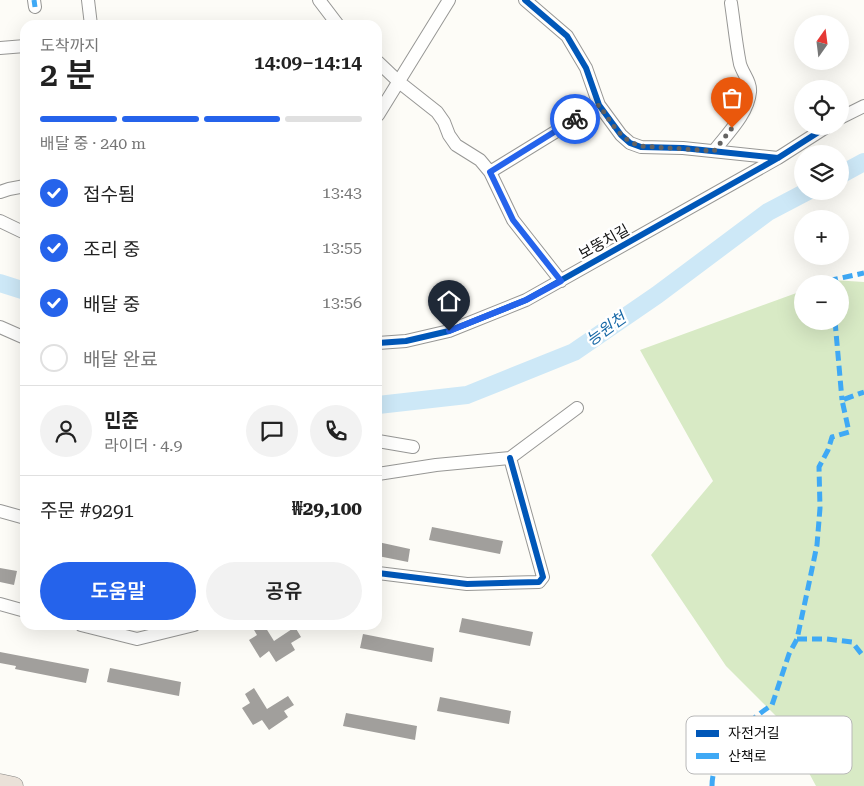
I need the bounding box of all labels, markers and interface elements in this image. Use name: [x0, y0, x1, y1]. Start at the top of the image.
north arrow: [794, 15, 849, 70]
map controls: [794, 15, 849, 330]
text: 도착까지: [40, 36, 99, 55]
text: 14:09–14:14: [254, 51, 362, 74]
text: 2 분: [40, 56, 95, 94]
pin: [711, 77, 753, 128]
button: locate: [794, 80, 849, 135]
icon: bag: [718, 84, 746, 112]
courier: [550, 94, 600, 144]
icon: bike: [561, 105, 589, 133]
text: 배달 중 · 240 m: [40, 134, 146, 153]
button: layers: [794, 145, 849, 200]
icon: check: [40, 179, 68, 207]
text: 접수됨: [83, 183, 135, 206]
text: 13:43: [322, 183, 362, 202]
button: +: [794, 210, 849, 265]
street label: 보뚱치길: [575, 221, 633, 263]
icon: check: [40, 234, 68, 262]
text: 조리 중: [83, 238, 140, 261]
text: 13:55: [322, 238, 362, 257]
button: −: [794, 275, 849, 330]
pin: [428, 280, 470, 331]
icon: home: [435, 287, 463, 315]
icon: check: [40, 289, 68, 317]
text: 배달 중: [83, 293, 140, 316]
text: 13:56: [322, 293, 362, 312]
water label: 능원천: [583, 307, 631, 350]
text: 배달 완료: [83, 348, 158, 371]
button: person: [40, 405, 92, 457]
button: chat: [246, 405, 298, 457]
button: phone: [310, 405, 362, 457]
text: 민준: [104, 409, 139, 432]
text: 라이더 · 4.9: [104, 436, 182, 455]
text: ₩29,100: [292, 497, 362, 520]
text: 주문 #9291: [40, 499, 134, 522]
button: 도움말: [40, 562, 196, 620]
button: 공유: [206, 562, 362, 620]
legend: [686, 716, 852, 774]
text: 자전거길: [728, 725, 780, 741]
text: 산책로: [728, 748, 767, 764]

